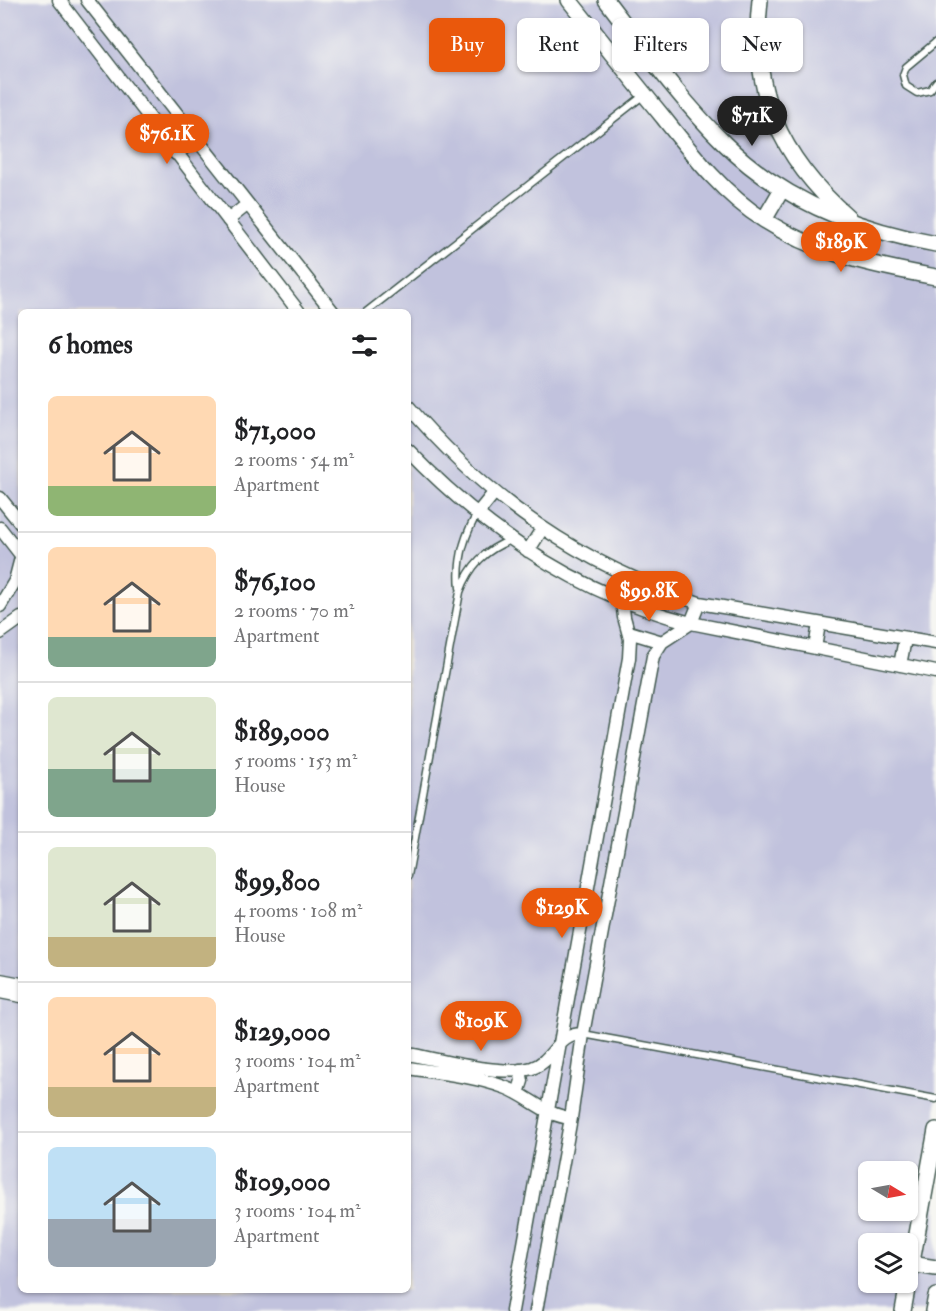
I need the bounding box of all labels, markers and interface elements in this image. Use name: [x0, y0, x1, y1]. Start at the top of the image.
chip: Buy: [429, 18, 505, 72]
chip: Rent: [517, 18, 600, 72]
chip: Filters: [612, 18, 709, 72]
chip: New: [721, 18, 803, 72]
pin: $71K: [716, 96, 788, 147]
text: $71K: [731, 103, 773, 128]
pin: $76.1K: [118, 114, 216, 165]
text: $76.1K: [139, 121, 195, 146]
pin: $189K: [799, 222, 883, 273]
text: $189K: [815, 229, 867, 254]
text: 6 homes: [48, 329, 133, 361]
icon: filters: [348, 329, 381, 362]
text: $71,000: [234, 415, 316, 447]
icon: home: [96, 420, 168, 492]
text: 2 rooms · 54 m²: [234, 447, 354, 472]
text: Apartment: [234, 472, 319, 497]
text: $76,100: [234, 566, 316, 598]
icon: home: [96, 571, 168, 643]
pin: $99.8K: [600, 571, 698, 622]
text: $99.8K: [619, 578, 679, 603]
text: 2 rooms · 70 m²: [234, 598, 354, 623]
text: Apartment: [234, 623, 319, 648]
text: $189,000: [234, 716, 330, 748]
icon: home: [96, 721, 168, 793]
text: 5 rooms · 153 m²: [234, 748, 357, 773]
text: House: [234, 773, 285, 798]
text: $99,800: [234, 866, 320, 898]
icon: home: [96, 871, 168, 943]
pin: $129K: [520, 888, 604, 939]
text: $129K: [536, 895, 588, 920]
text: 4 rooms · 108 m²: [234, 898, 362, 923]
text: House: [234, 923, 285, 948]
pin: $109K: [439, 1001, 523, 1052]
text: $109K: [455, 1008, 507, 1033]
text: $129,000: [234, 1016, 331, 1048]
icon: home: [96, 1021, 168, 1093]
text: 3 rooms · 104 m²: [234, 1048, 361, 1073]
text: Apartment: [234, 1073, 319, 1098]
north arrow: [858, 1161, 918, 1221]
map controls: [858, 1161, 918, 1293]
text: $109,000: [234, 1166, 331, 1198]
icon: home: [96, 1171, 168, 1243]
text: 3 rooms · 104 m²: [234, 1198, 361, 1223]
text: Apartment: [234, 1223, 319, 1248]
button: layers: [858, 1233, 918, 1293]

